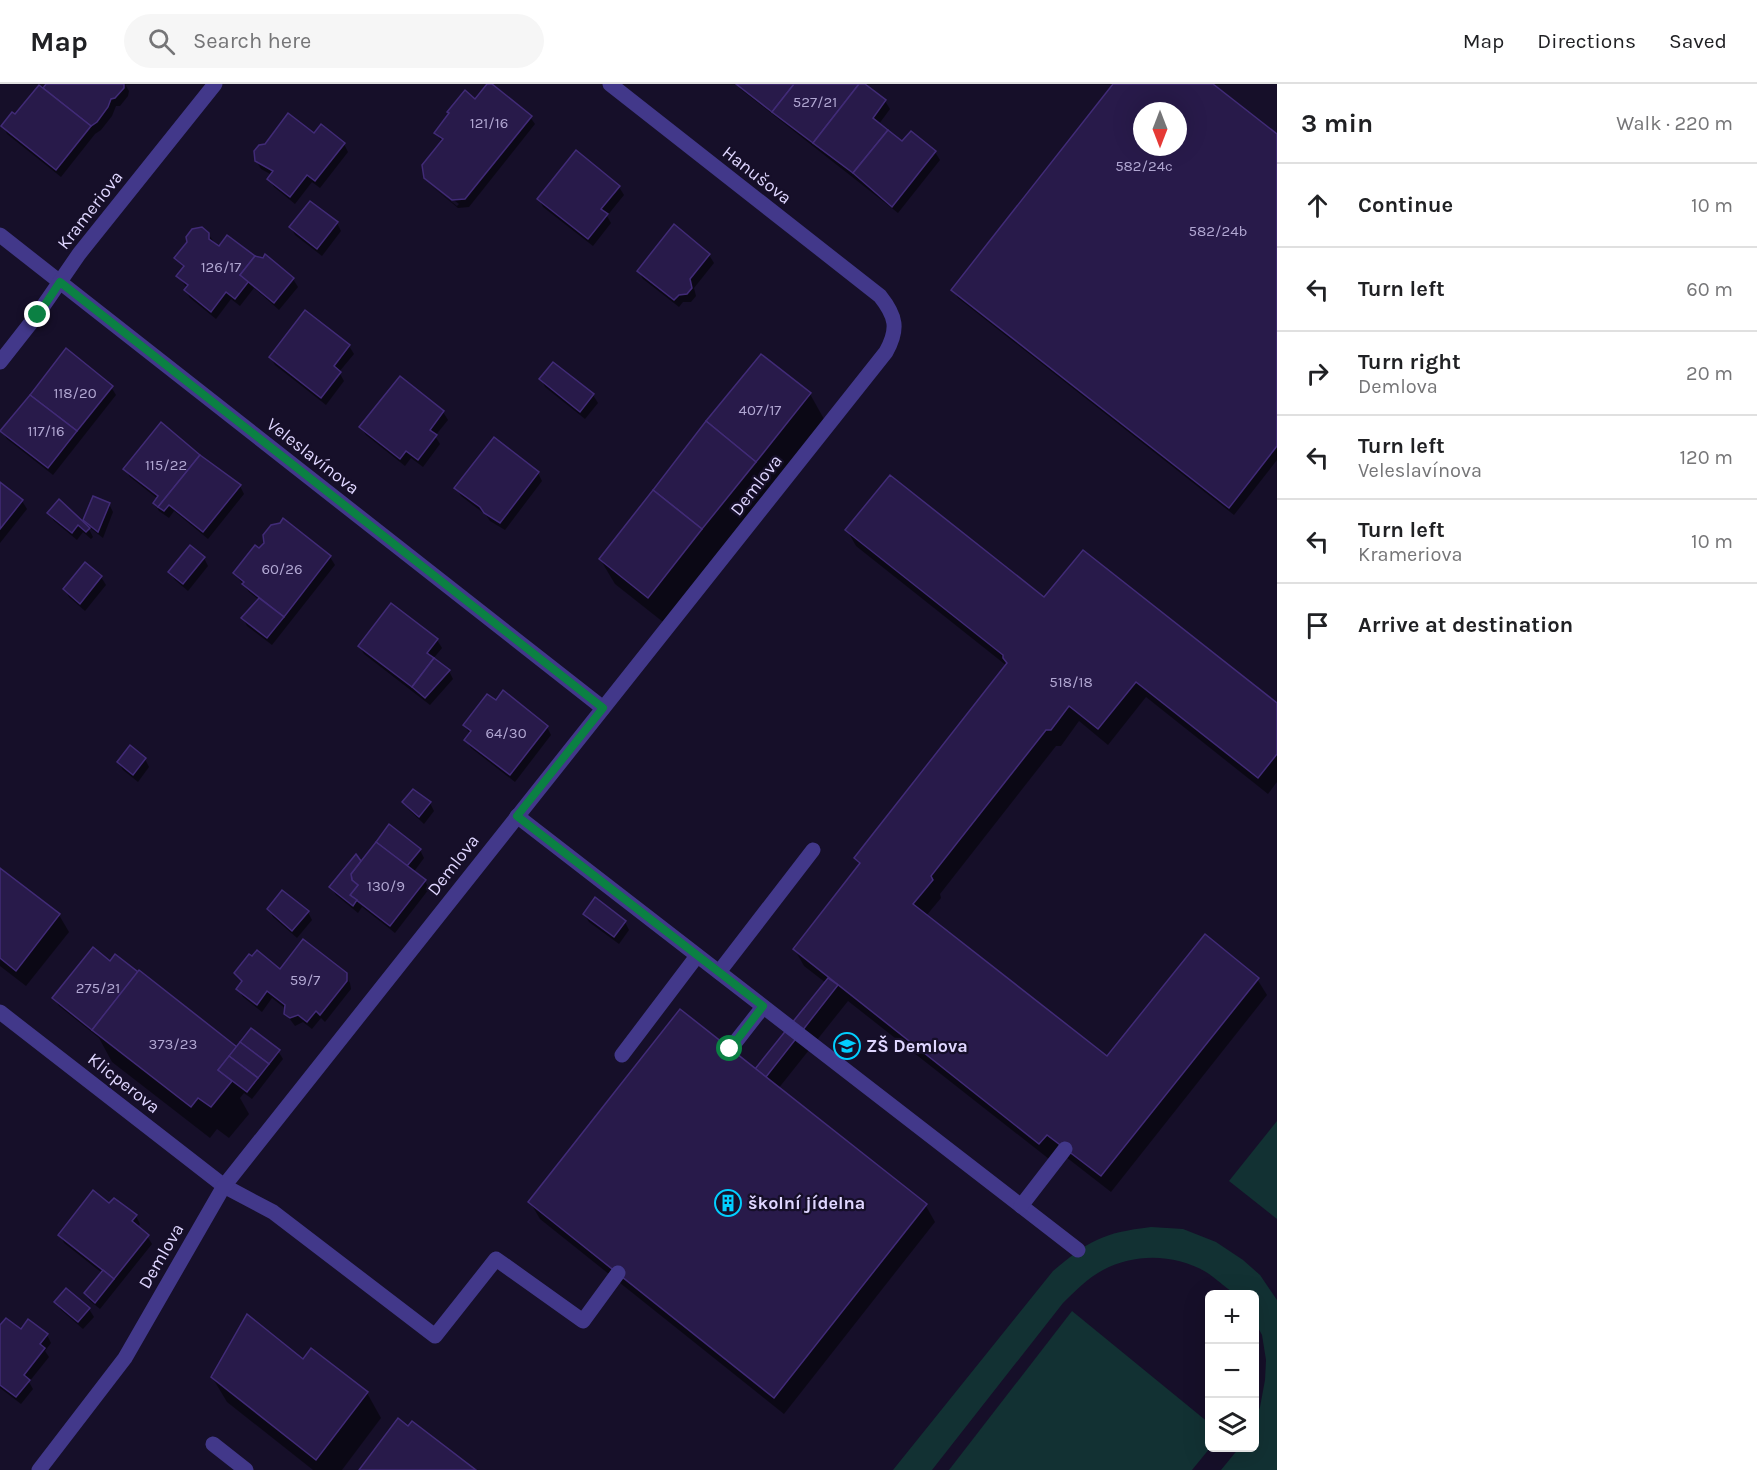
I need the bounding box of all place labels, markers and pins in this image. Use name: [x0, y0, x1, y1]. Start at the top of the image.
school or university icon: ZŠ Demlova: [832, 1031, 862, 1061]
place label: ZŠ Demlova: [866, 1035, 968, 1057]
building icon: školní jídelna: [713, 1188, 743, 1218]
place label: školní jídelna: [748, 1192, 865, 1214]

